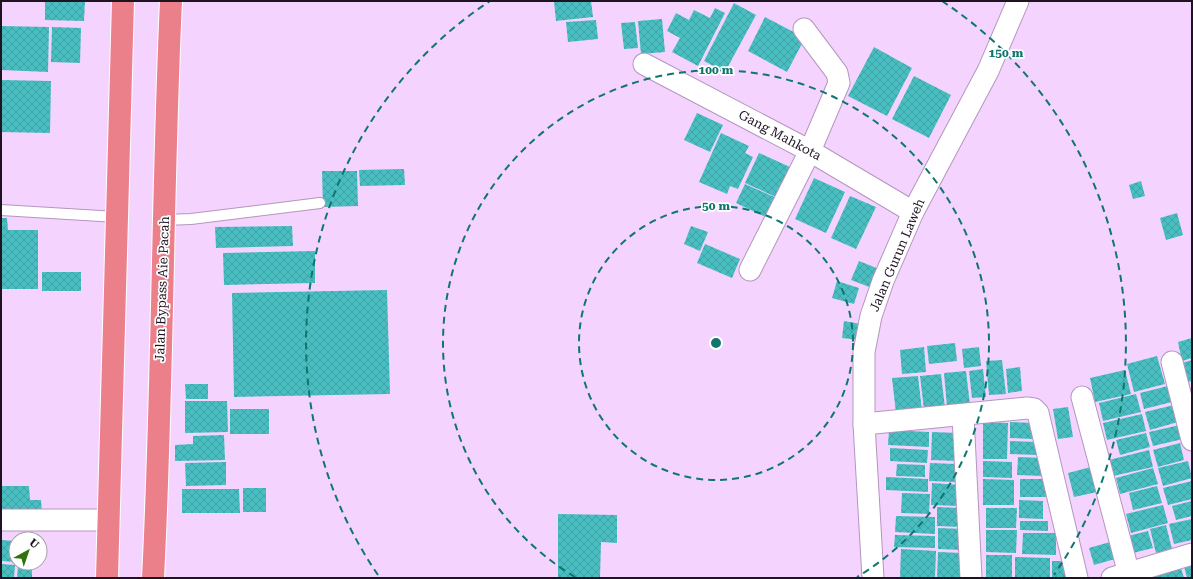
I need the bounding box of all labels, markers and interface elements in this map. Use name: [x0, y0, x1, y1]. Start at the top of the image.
text: 150 m: [989, 46, 1024, 60]
text: 100 m: [699, 63, 734, 77]
street label: Gang Mahkota: [736, 107, 824, 163]
street label: Jalan Gurun Laweh: [866, 196, 928, 314]
text: 50 m: [702, 199, 730, 213]
street label: Jalan Bypass Aie Pacah: [152, 215, 172, 362]
centre of rings: [709, 336, 723, 350]
north arrow: [8, 531, 48, 571]
text: U: [27, 536, 42, 552]

